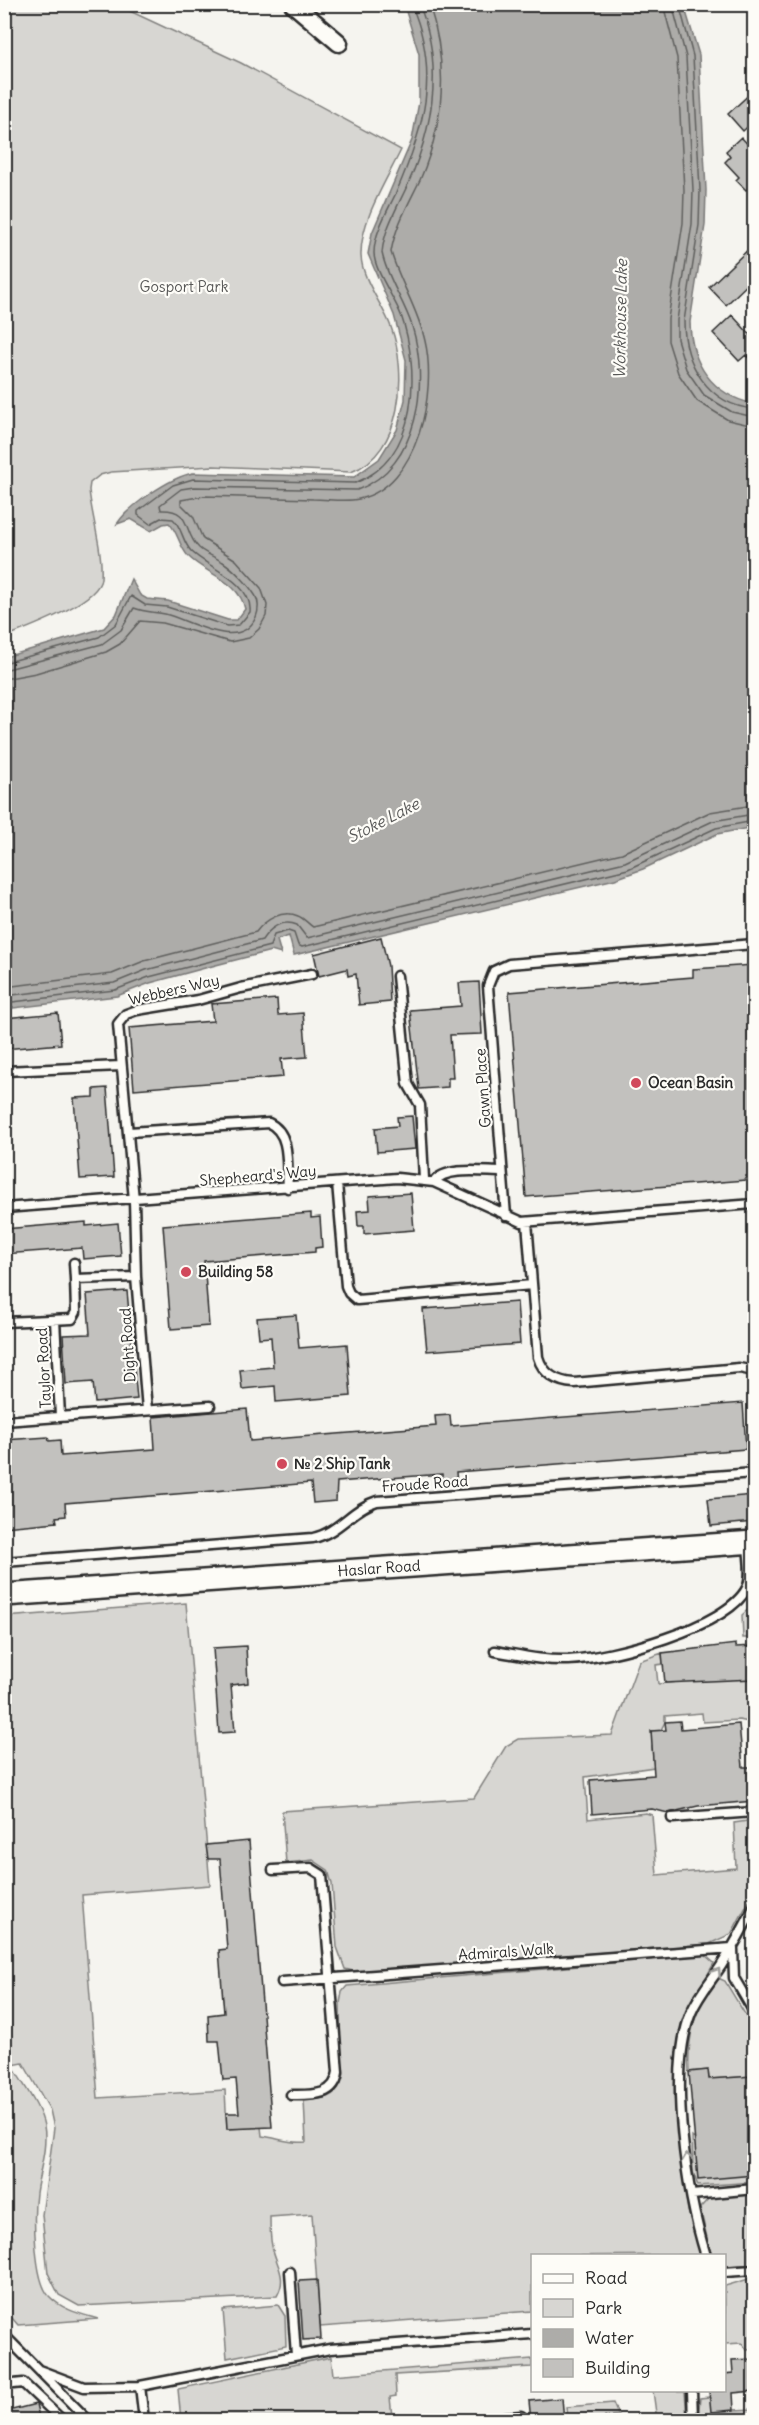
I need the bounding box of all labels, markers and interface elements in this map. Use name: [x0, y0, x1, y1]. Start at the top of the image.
water label: Workhouse Lake: [609, 258, 631, 379]
park label: Gosport Park: [140, 277, 229, 296]
water label: Stoke Lake: [344, 793, 423, 847]
street label: Webbers Way: [127, 970, 221, 1009]
street label: Gawn Place: [470, 1048, 495, 1128]
place label: Ocean Basin: [648, 1073, 733, 1092]
marker: Ocean Basin: [629, 1076, 643, 1090]
street label: Shepheard's Way: [199, 1161, 317, 1190]
place label: Building 58: [198, 1262, 274, 1282]
marker: Building 58: [179, 1265, 193, 1279]
street label: Dight Road: [115, 1307, 140, 1383]
street label: Taylor Road: [32, 1327, 55, 1409]
place label: № 2 Ship Tank: [294, 1454, 391, 1474]
marker: № 2 Ship Tank: [275, 1457, 289, 1471]
street label: Froude Road: [381, 1471, 469, 1496]
street label: Haslar Road: [337, 1556, 421, 1580]
street label: Admirals Walk: [457, 1939, 555, 1964]
one-way arrow: [710, 1967, 721, 1978]
one-way arrow: [681, 2153, 693, 2162]
legend: [531, 2254, 726, 2392]
text: Road: [585, 2266, 628, 2289]
text: Park: [585, 2296, 622, 2319]
text: Water: [585, 2326, 635, 2349]
text: Building: [585, 2356, 650, 2379]

